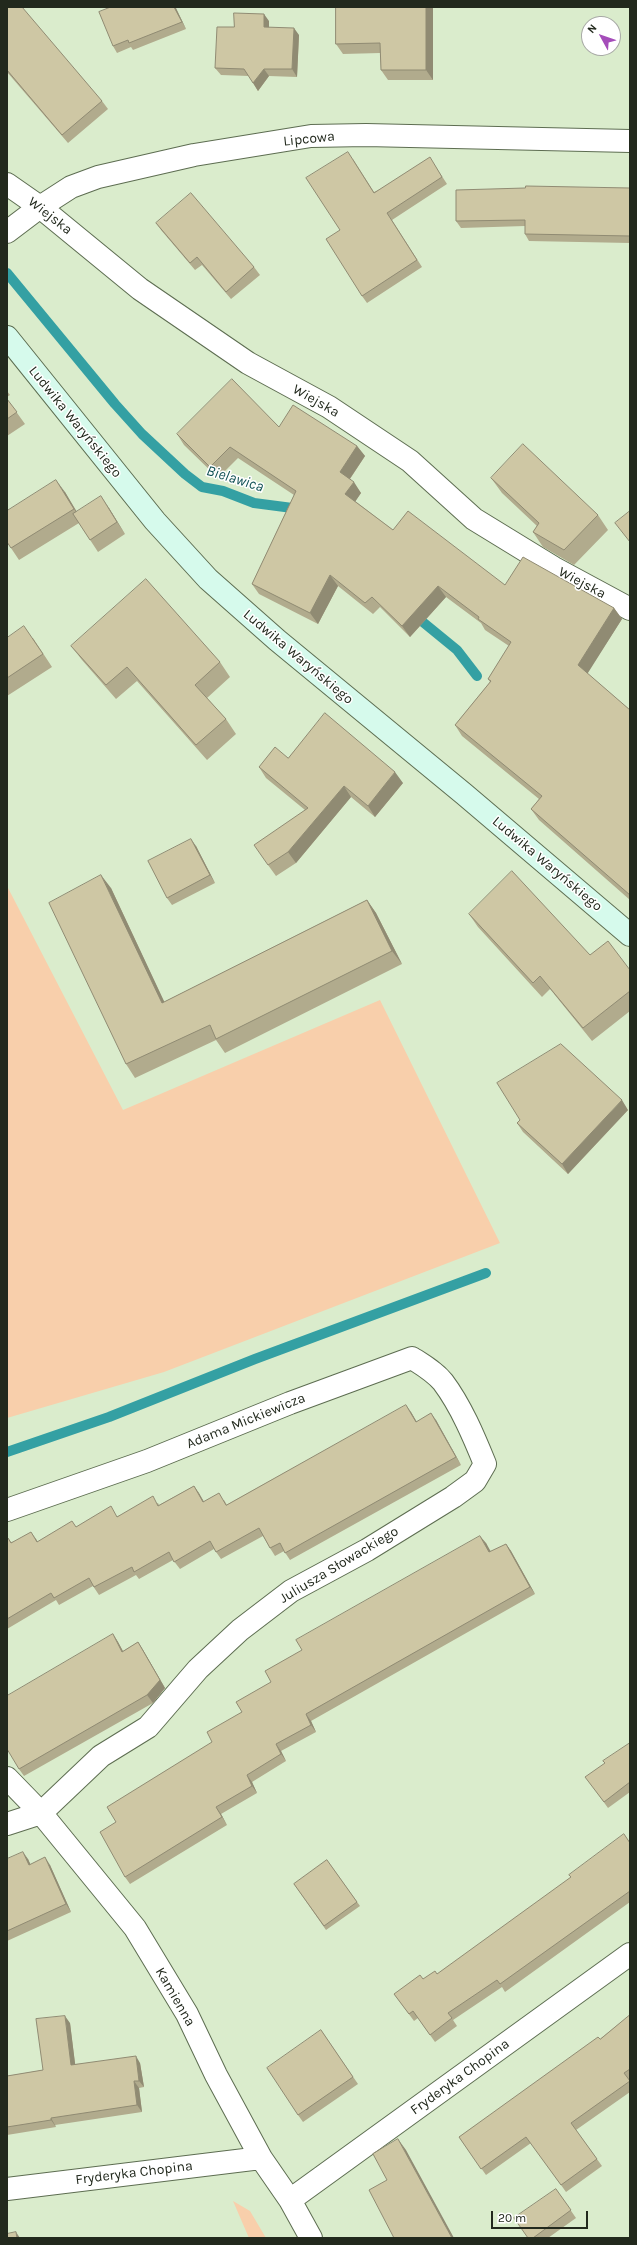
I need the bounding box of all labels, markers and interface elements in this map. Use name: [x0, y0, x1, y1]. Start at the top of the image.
north arrow: [581, 16, 621, 56]
text: N: [585, 21, 600, 36]
street label: Lipcowa: [282, 128, 336, 150]
street label: Wiejska: [25, 194, 75, 238]
street label: Ludwika Waryńskiego: [25, 363, 125, 481]
street label: Wiejska: [290, 381, 342, 421]
water label: Bielawica: [204, 462, 266, 496]
street label: Wiejska: [555, 564, 609, 602]
street label: Ludwika Waryńskiego: [240, 606, 356, 708]
street label: Ludwika Waryńskiego: [489, 813, 605, 915]
street label: Adama Mickiewicza: [184, 1390, 308, 1452]
street label: Juliusza Słowackiego: [277, 1523, 401, 1607]
street label: Kamienna: [151, 1965, 199, 2029]
street label: Fryderyka Chopina: [407, 2035, 513, 2119]
street label: Fryderyka Chopina: [74, 2157, 194, 2189]
scale bar: [493, 2203, 590, 2229]
text: 20 m: [498, 2211, 526, 2225]

